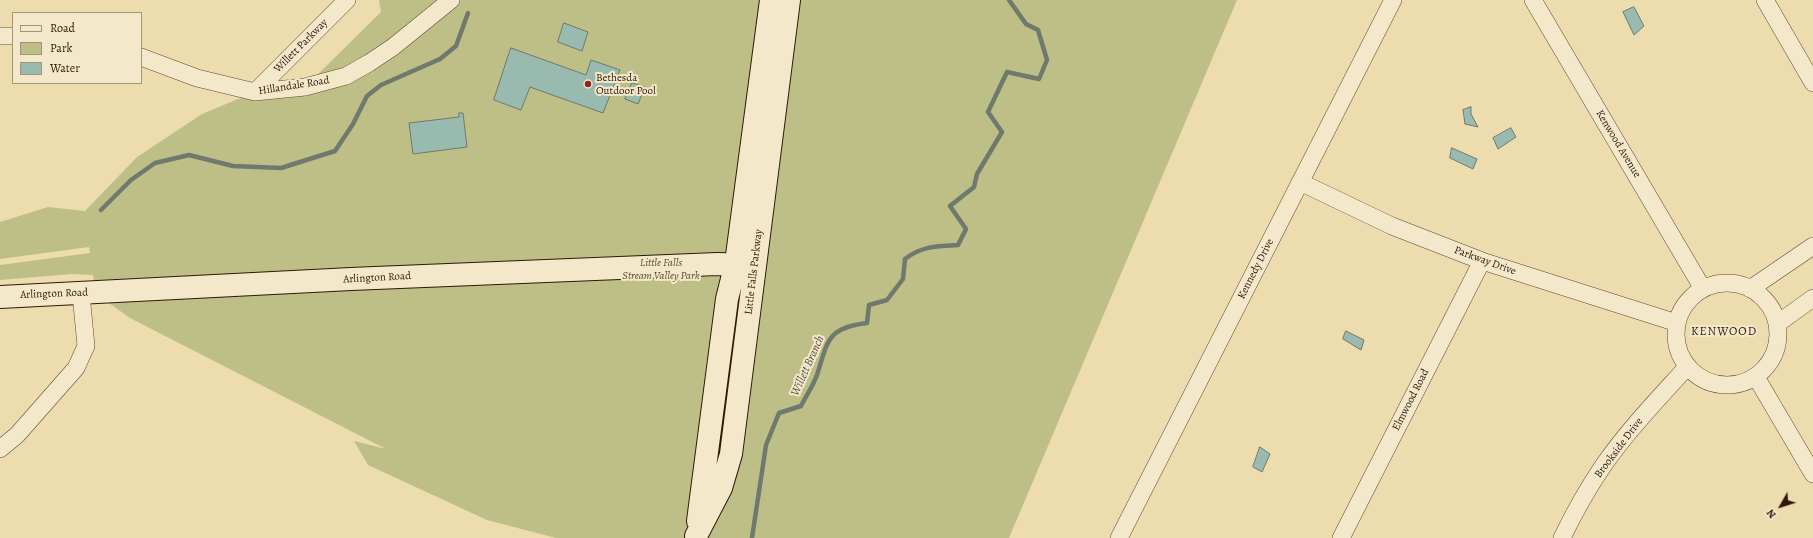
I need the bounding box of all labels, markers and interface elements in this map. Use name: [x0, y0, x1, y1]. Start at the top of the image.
legend: [12, 12, 142, 84]
street label: Willett Parkway: [271, 16, 331, 76]
text: Road: [50, 20, 75, 36]
text: Park: [50, 40, 73, 56]
text: Water: [50, 60, 80, 76]
place label: Bethesda Outdoor Pool: [596, 71, 656, 97]
street label: Hillandale Road: [258, 74, 330, 98]
marker: Bethesda Outdoor Pool: [583, 79, 593, 89]
street label: Kenwood Avenue: [1593, 108, 1643, 180]
street label: Little Falls Parkway: [742, 229, 766, 315]
street label: Kennedy Drive: [1235, 237, 1277, 301]
street label: Parkway Drive: [1452, 244, 1518, 278]
park label: Little Falls Stream Valley Park: [622, 256, 700, 282]
street label: Arlington Road: [343, 270, 411, 286]
street label: Arlington Road: [20, 286, 88, 302]
district label: KENWOOD: [1691, 325, 1757, 339]
water label: Willett Branch: [788, 333, 828, 399]
street label: Elmwood Road: [1390, 367, 1432, 433]
street label: Brookside Drive: [1592, 415, 1646, 481]
north arrow: [1761, 486, 1801, 526]
text: N: [1763, 506, 1780, 522]

